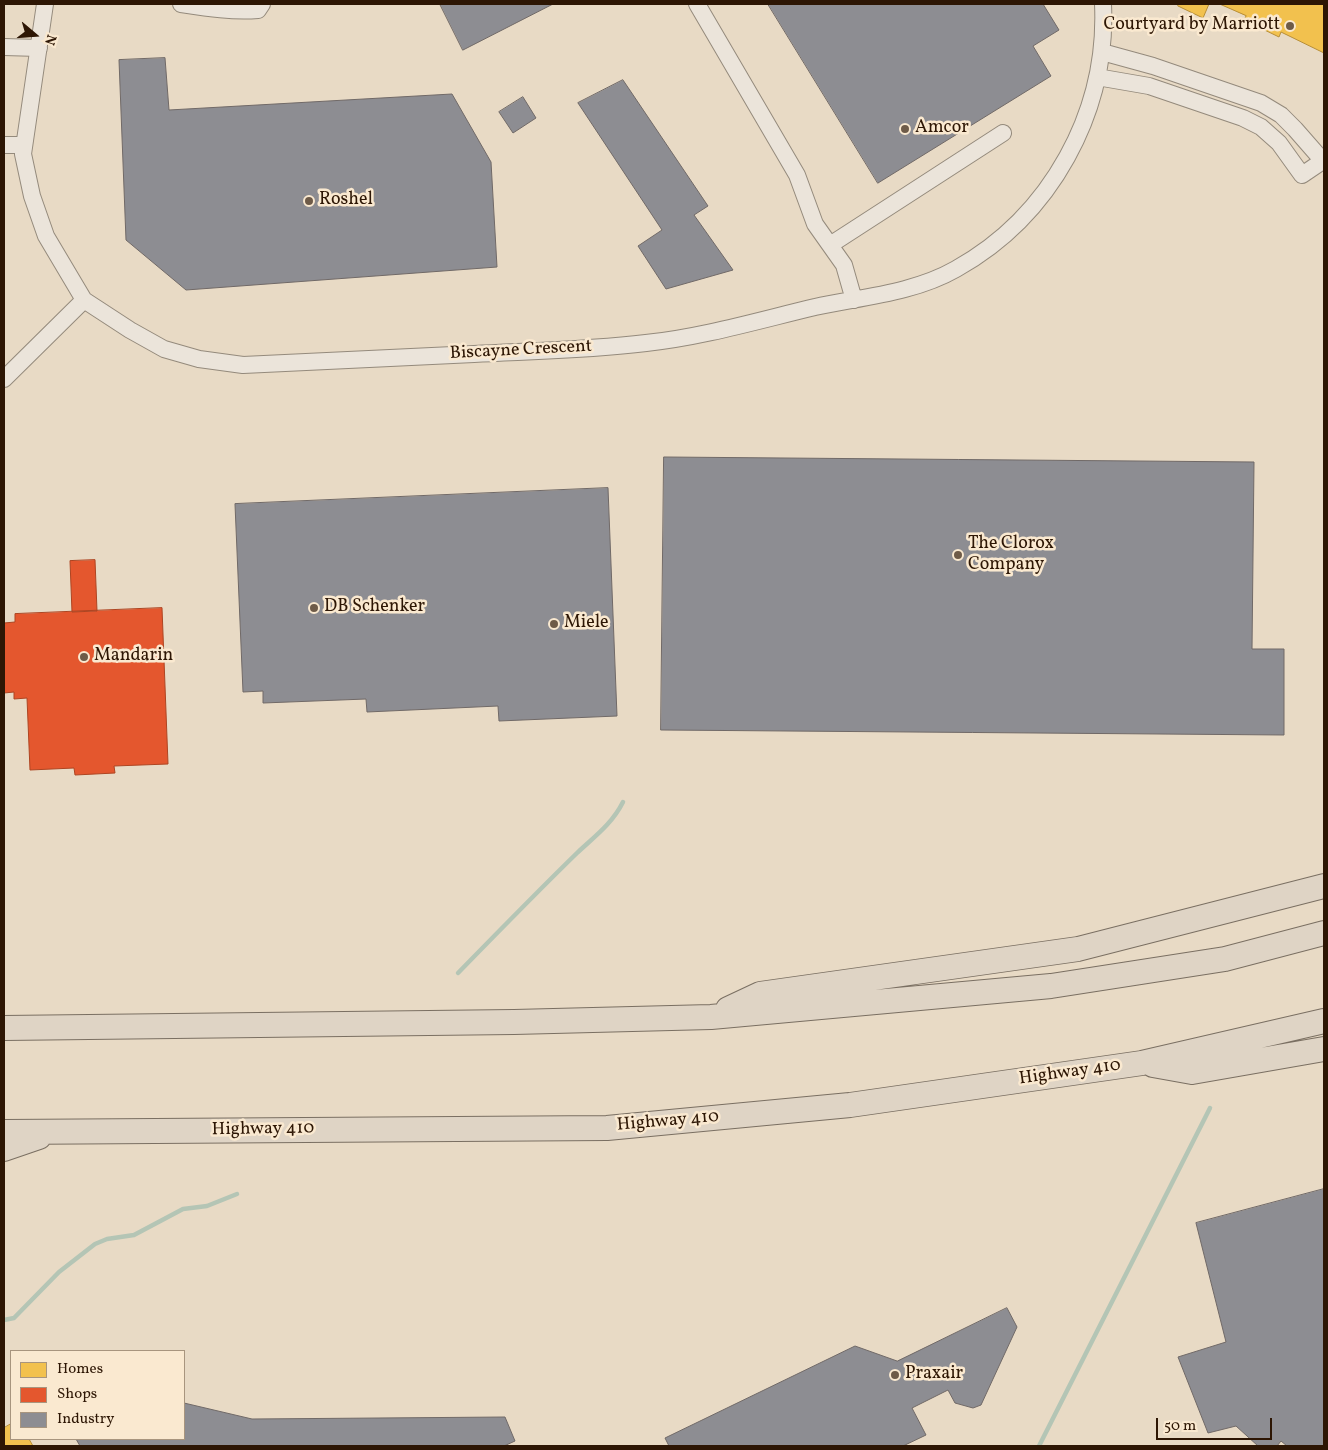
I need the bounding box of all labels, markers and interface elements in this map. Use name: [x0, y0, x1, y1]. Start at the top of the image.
north arrow: [10, 10, 60, 60]
place label: Courtyard by Marriott: [1103, 15, 1280, 37]
marker: Courtyard by Marriott: [1284, 20, 1296, 32]
text: N: [39, 32, 60, 48]
place label: Amcor: [915, 118, 969, 140]
marker: Amcor: [899, 123, 911, 135]
place label: Roshel: [319, 190, 373, 212]
marker: Roshel: [303, 195, 315, 207]
street label: Biscayne Crescent: [449, 336, 593, 366]
place label: The Clorox Company: [968, 534, 1054, 576]
marker: The Clorox Company: [952, 549, 964, 561]
place label: DB Schenker: [324, 597, 425, 619]
marker: DB Schenker: [308, 602, 320, 614]
place label: Miele: [564, 613, 609, 635]
marker: Miele: [548, 618, 560, 630]
place label: Mandarin: [94, 646, 173, 668]
marker: Mandarin: [78, 651, 90, 663]
street label: Highway 410: [1018, 1055, 1122, 1091]
street label: Highway 410: [616, 1107, 720, 1137]
street label: Highway 410: [212, 1118, 314, 1142]
legend: [10, 1350, 185, 1440]
text: Homes: [57, 1359, 103, 1380]
place label: Praxair: [905, 1364, 963, 1386]
marker: Praxair: [889, 1369, 901, 1381]
text: Shops: [57, 1384, 97, 1405]
scale bar: [1158, 1408, 1274, 1440]
text: Industry: [57, 1409, 114, 1430]
text: 50 m: [1164, 1416, 1196, 1437]

